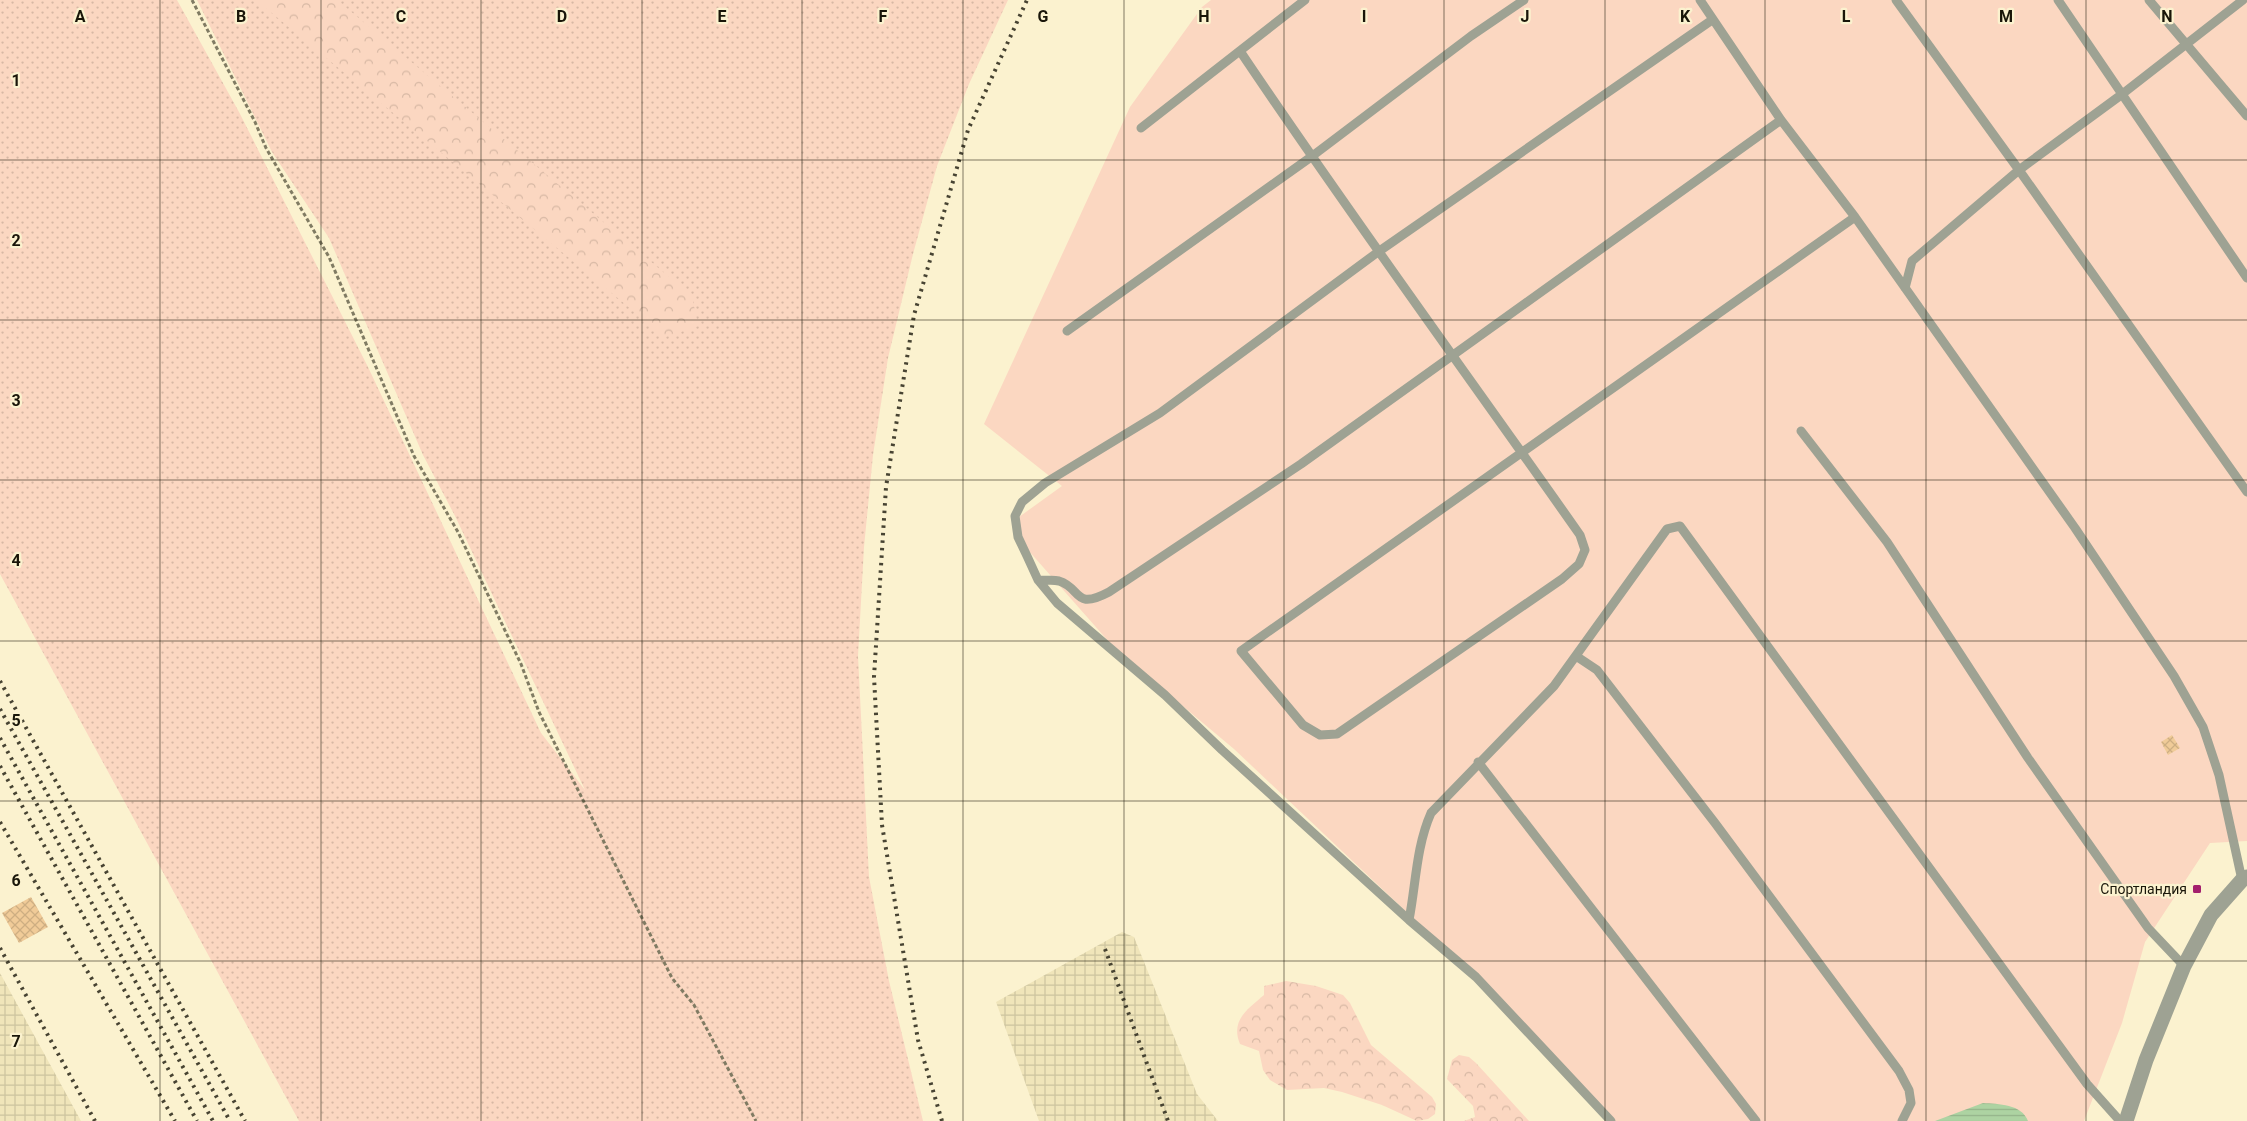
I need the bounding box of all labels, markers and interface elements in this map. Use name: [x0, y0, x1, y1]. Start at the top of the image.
text: A: [75, 7, 86, 26]
text: B: [236, 7, 246, 26]
text: C: [396, 7, 406, 26]
text: D: [557, 7, 567, 26]
text: E: [718, 7, 727, 26]
text: F: [879, 7, 888, 26]
text: G: [1038, 7, 1049, 26]
text: H: [1198, 7, 1210, 26]
text: I: [1362, 7, 1366, 26]
text: J: [1521, 7, 1529, 26]
text: K: [1680, 7, 1691, 26]
text: L: [1842, 7, 1851, 26]
text: M: [1999, 7, 2013, 26]
text: N: [2161, 7, 2173, 26]
text: 1: [11, 71, 21, 90]
text: 2: [11, 231, 21, 250]
text: 3: [11, 391, 21, 410]
text: 4: [11, 551, 21, 570]
text: 5: [11, 711, 21, 730]
text: 6: [11, 871, 21, 890]
place label: Спортландия: [2100, 881, 2187, 897]
marker: Спортландия: [2191, 883, 2203, 895]
text: 7: [11, 1032, 21, 1051]

